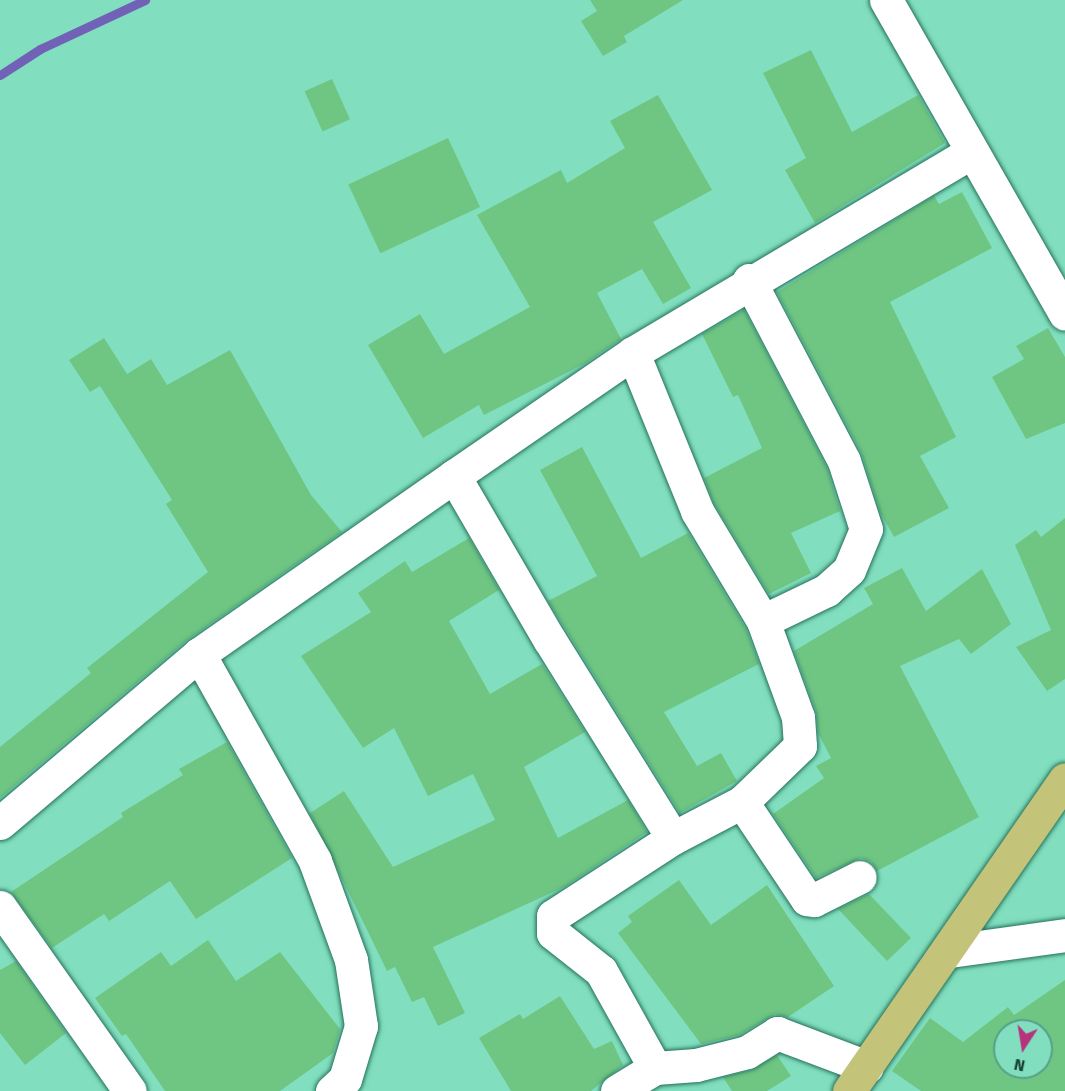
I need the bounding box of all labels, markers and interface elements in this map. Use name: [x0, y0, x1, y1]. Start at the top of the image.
north arrow: [993, 1019, 1053, 1079]
text: N: [1012, 1055, 1027, 1076]

